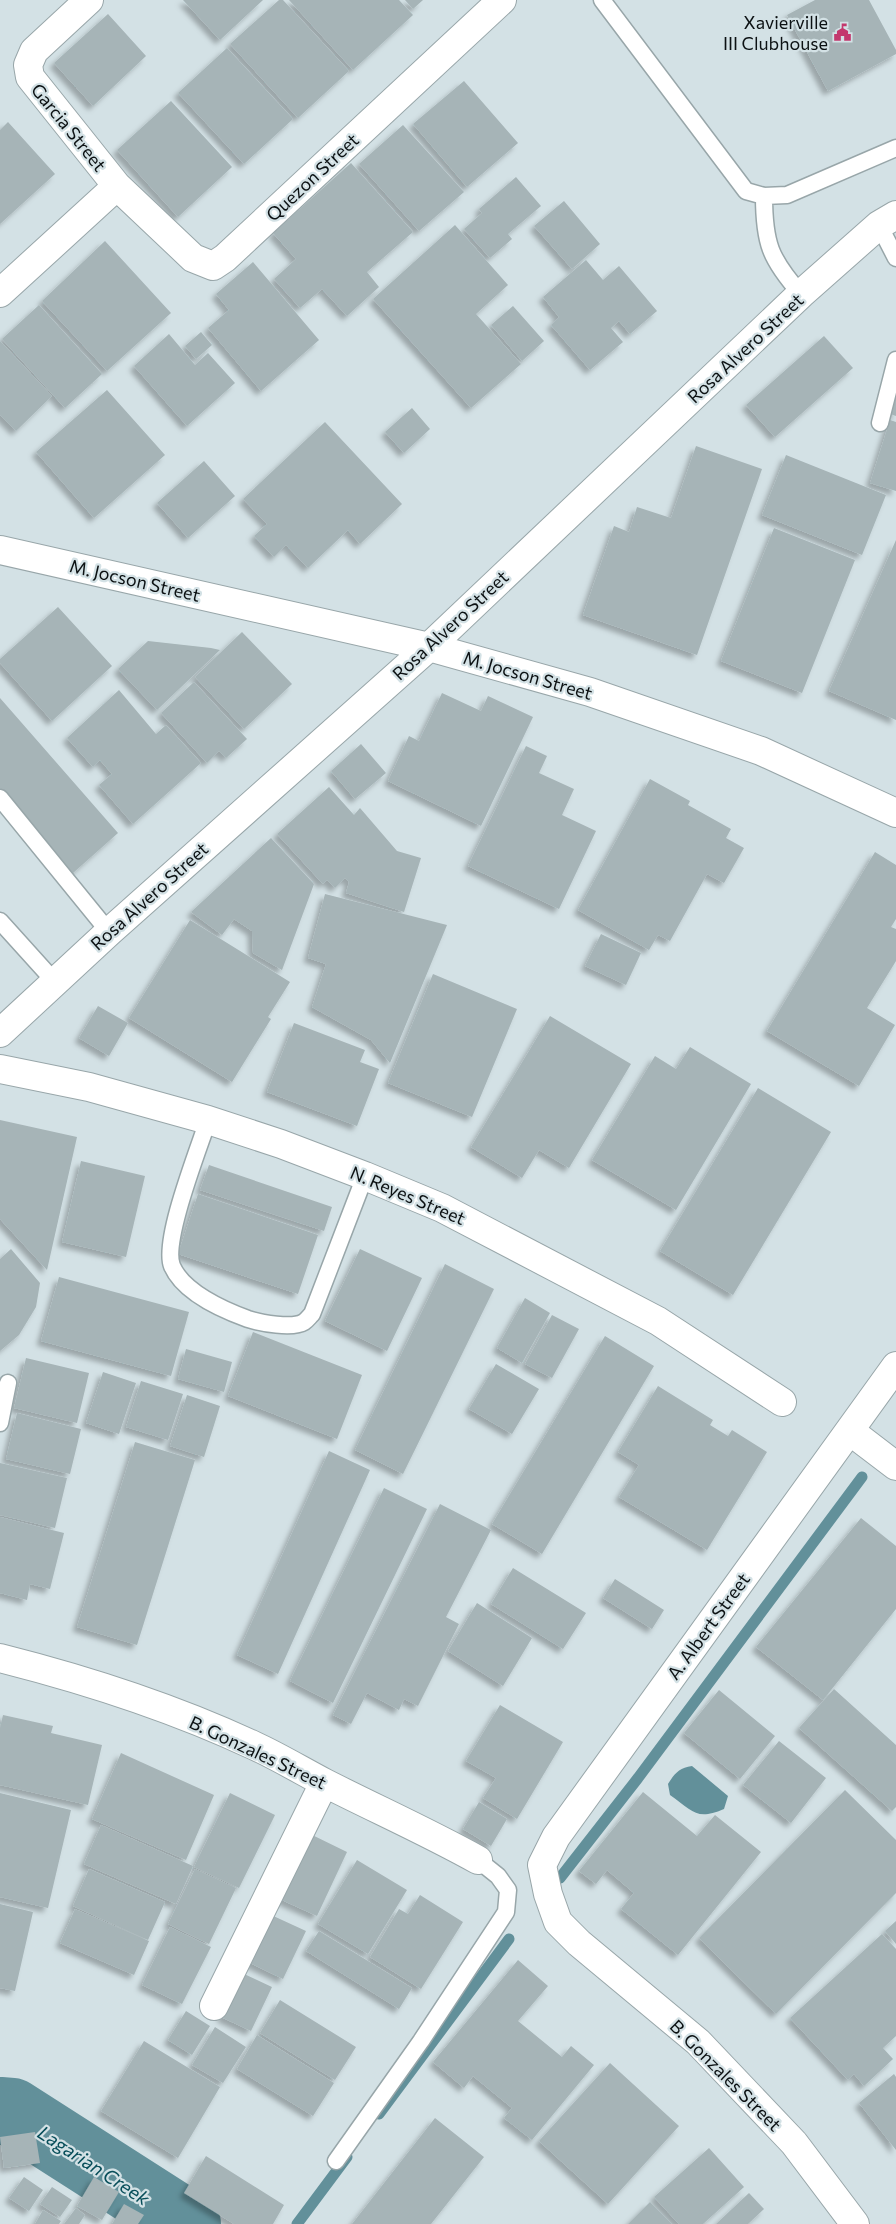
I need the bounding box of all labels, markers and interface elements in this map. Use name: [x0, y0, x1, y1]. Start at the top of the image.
place label: Xavierville III Clubhouse: [723, 11, 828, 54]
public building icon: Xavierville III Clubhouse: [832, 22, 852, 42]
street label: Garcia Street: [27, 79, 111, 175]
street label: Quezon Street: [261, 129, 363, 225]
street label: Rosa Alvero Street: [682, 289, 808, 407]
street label: M. Jocson Street: [68, 554, 202, 606]
street label: Rosa Alvero Street: [387, 566, 513, 684]
street label: M. Jocson Street: [461, 646, 595, 704]
street label: Rosa Alvero Street: [86, 837, 212, 955]
street label: N. Reyes Street: [347, 1161, 469, 1229]
street label: A. Albert Street: [662, 1569, 754, 1683]
street label: B. Gonzales Street: [186, 1711, 330, 1793]
street label: B. Gonzales Street: [666, 2015, 786, 2135]
water label: Lagarian Creek: [34, 2120, 155, 2210]

